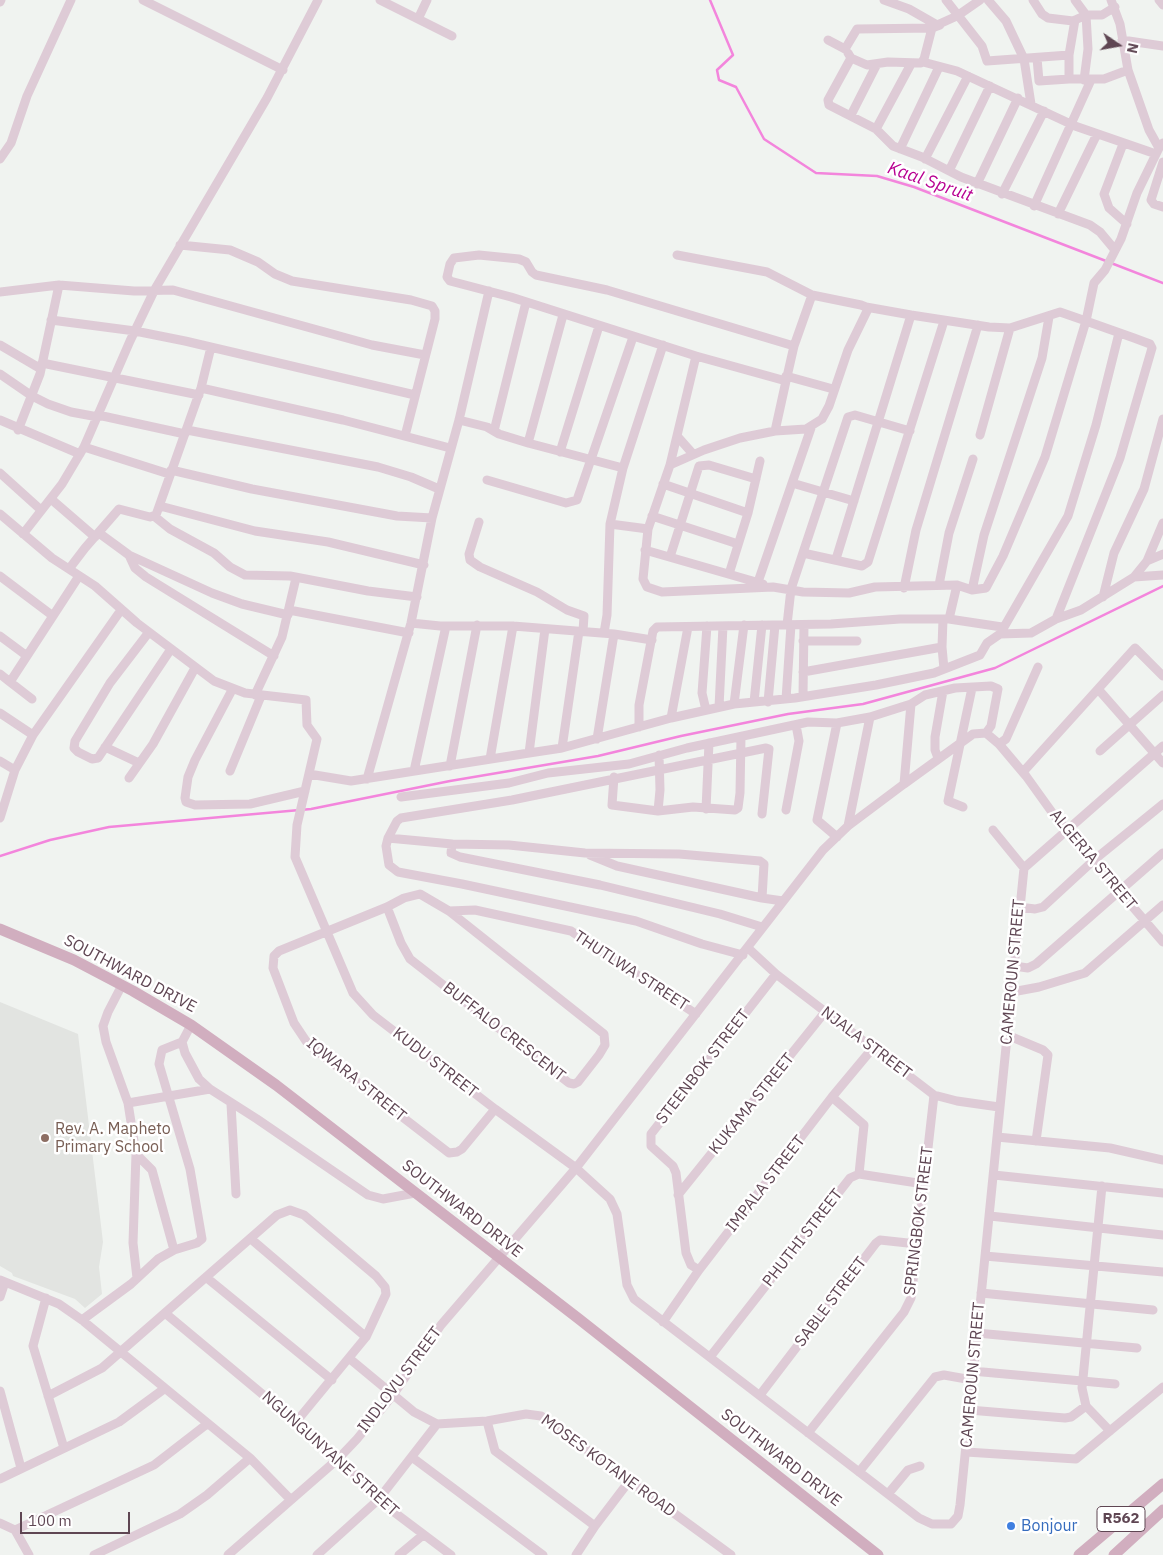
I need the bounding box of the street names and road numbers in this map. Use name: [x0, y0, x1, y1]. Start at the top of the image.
street label: ALGERIA STREET: [1045, 806, 1141, 914]
street label: CAMEROUN STREET: [997, 898, 1029, 1046]
street label: THUTLWA STREET: [570, 927, 692, 1015]
street label: SOUTHWARD DRIVE: [60, 931, 200, 1017]
street label: BUFFALO CRESCENT: [439, 978, 569, 1086]
street label: NJALA STREET: [817, 1003, 915, 1083]
street label: STEENBOK STREET: [652, 1006, 754, 1128]
street label: KUDU STREET: [389, 1024, 481, 1102]
street label: IQWARA STREET: [302, 1034, 410, 1126]
street label: KUKAMA STREET: [705, 1050, 799, 1158]
street label: IMPALA STREET: [722, 1132, 810, 1236]
street label: SPRINGBOK STREET: [900, 1145, 938, 1297]
street label: SOUTHWARD DRIVE: [398, 1156, 526, 1262]
street label: PHUTHI STREET: [759, 1185, 847, 1291]
street label: SABLE STREET: [791, 1253, 871, 1351]
street label: CAMEROUN STREET: [957, 1301, 989, 1449]
street label: INDLOVU STREET: [354, 1323, 446, 1437]
street label: NGUNGUNYANE STREET: [258, 1388, 402, 1520]
street label: SOUTHWARD DRIVE: [717, 1405, 845, 1511]
street label: MOSES KOTANE ROAD: [537, 1411, 679, 1521]
road number: R562: [1097, 1506, 1145, 1532]

